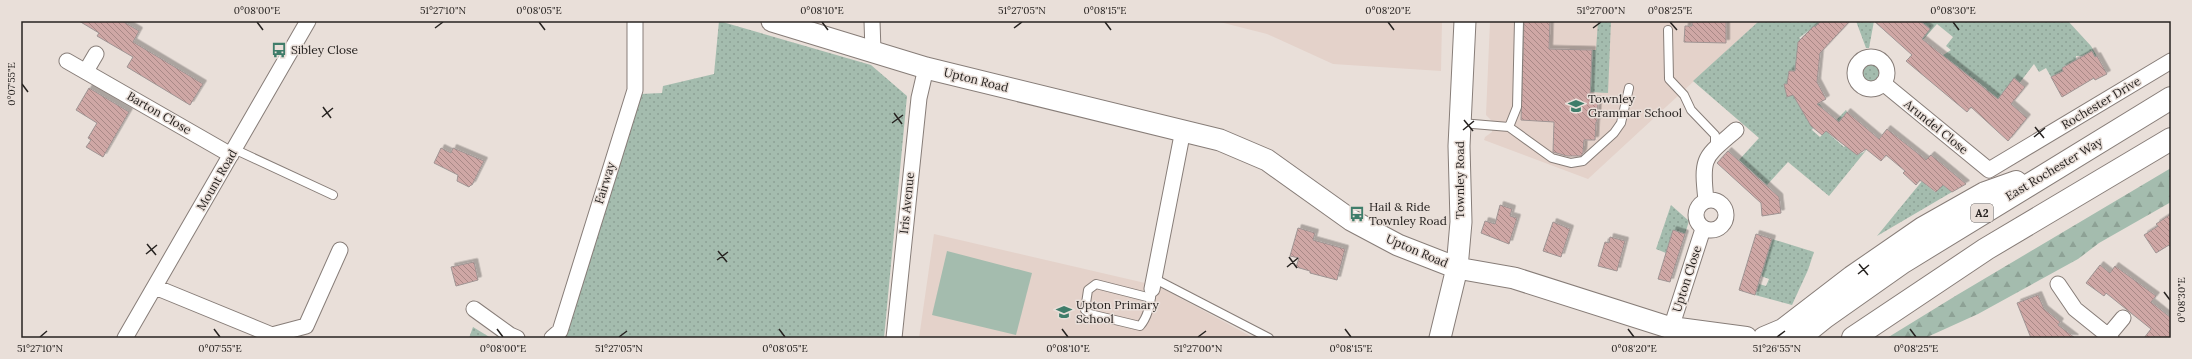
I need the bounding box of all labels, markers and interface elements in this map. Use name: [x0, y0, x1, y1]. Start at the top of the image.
text: 0°08'00"E: [234, 4, 280, 17]
text: 51°27'10"N: [420, 4, 466, 17]
text: 0°08'05"E: [516, 4, 562, 17]
text: 0°08'10"E: [800, 4, 844, 17]
text: 51°27'05"N: [998, 4, 1046, 17]
text: 0°08'15"E: [1084, 4, 1126, 17]
text: 0°08'20"E: [1365, 4, 1411, 17]
text: 51°27'00"N: [1577, 4, 1626, 17]
text: 0°08'25"E: [1648, 4, 1692, 17]
text: 0°08'30"E: [1930, 4, 1976, 17]
bus stop icon: Sibley Close: [270, 41, 288, 59]
place label: Sibley Close: [291, 42, 359, 57]
text: 0°07'55"E: [5, 62, 18, 106]
street label: Upton Road: [942, 64, 1010, 95]
street label: Rochester Drive: [2058, 73, 2143, 132]
street label: Barton Close: [124, 88, 195, 137]
place label: Townley Grammar School: [1588, 91, 1682, 120]
street label: Arundel Close: [1901, 96, 1972, 157]
school or university icon: Townley Grammar School: [1567, 97, 1585, 115]
street label: East Rochester Way: [2003, 133, 2106, 203]
street label: Townley Road: [1452, 141, 1467, 219]
street label: Mount Road: [193, 147, 240, 213]
street label: Fairway: [591, 160, 618, 206]
street label: Iris Avenue: [896, 171, 917, 235]
place label: Hail & Ride Townley Road: [1369, 199, 1447, 228]
road number: A2: [1971, 204, 1993, 222]
bus stop icon: Hail & Ride Townley Road: [1348, 205, 1366, 223]
street label: Upton Road: [1384, 231, 1451, 270]
street label: Upton Close: [1669, 243, 1704, 314]
text: 0°08'30"E: [2175, 277, 2188, 323]
place label: Upton Primary School: [1076, 297, 1159, 326]
school or university icon: Upton Primary School: [1055, 303, 1073, 321]
text: 51°27'10"N: [17, 342, 63, 355]
text: 0°07'55"E: [198, 342, 242, 355]
text: 0°08'00"E: [480, 342, 526, 355]
text: 51°27'05"N: [595, 342, 643, 355]
text: 0°08'05"E: [762, 342, 808, 355]
text: 0°08'10"E: [1046, 342, 1090, 355]
text: 51°27'00"N: [1174, 342, 1223, 355]
text: 0°08'15"E: [1330, 342, 1372, 355]
text: 0°08'20"E: [1611, 342, 1657, 355]
text: 51°26'55"N: [1753, 342, 1802, 355]
text: 0°08'25"E: [1894, 342, 1938, 355]

